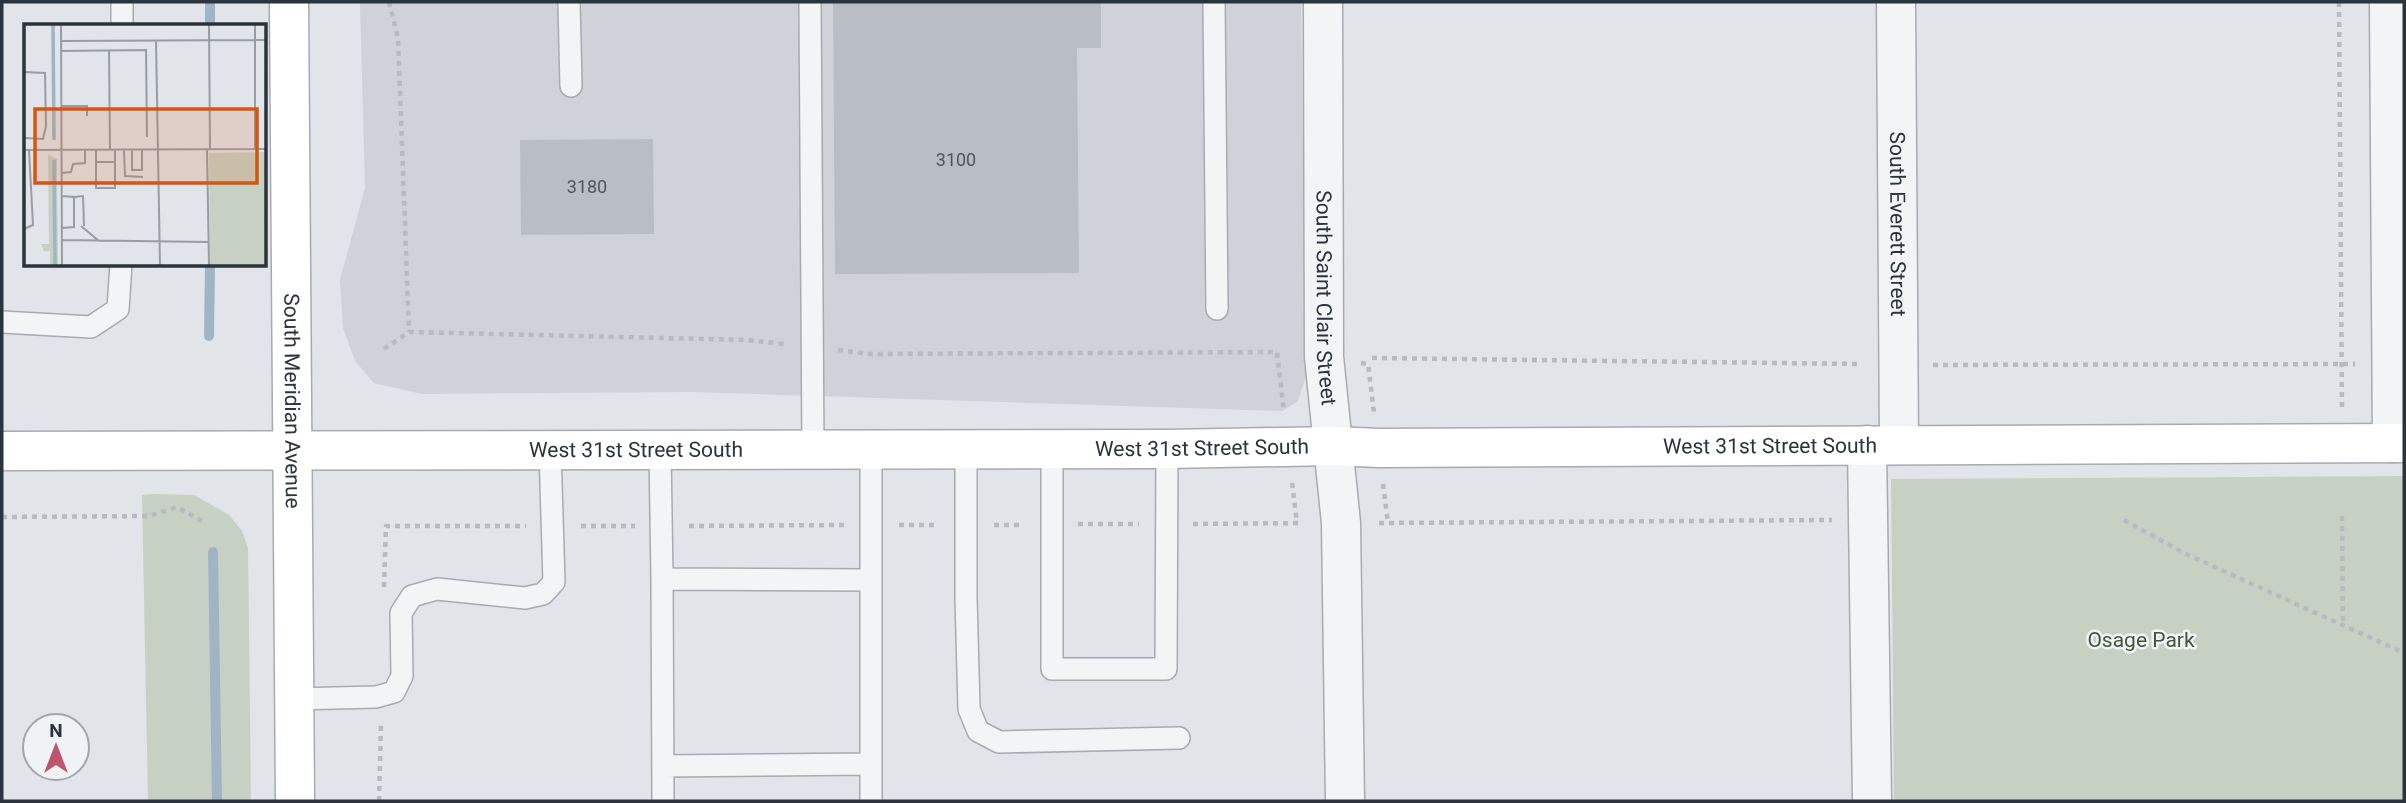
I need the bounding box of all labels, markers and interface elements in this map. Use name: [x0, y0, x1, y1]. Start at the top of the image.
inset map: [24, 24, 266, 266]
street label: South Everett Street: [1885, 131, 1910, 317]
house number: 3100: [936, 149, 976, 170]
house number: 3180: [567, 176, 607, 197]
street label: South Saint Clair Street: [1312, 190, 1341, 407]
street label: South Meridian Avenue: [279, 293, 305, 509]
street label: West 31st Street South: [1095, 434, 1309, 461]
street label: West 31st Street South: [1663, 434, 1877, 459]
street label: West 31st Street South: [529, 438, 743, 462]
park label: Osage Park: [2087, 628, 2195, 652]
north arrow: [21, 712, 91, 782]
text: N: [49, 719, 63, 742]

